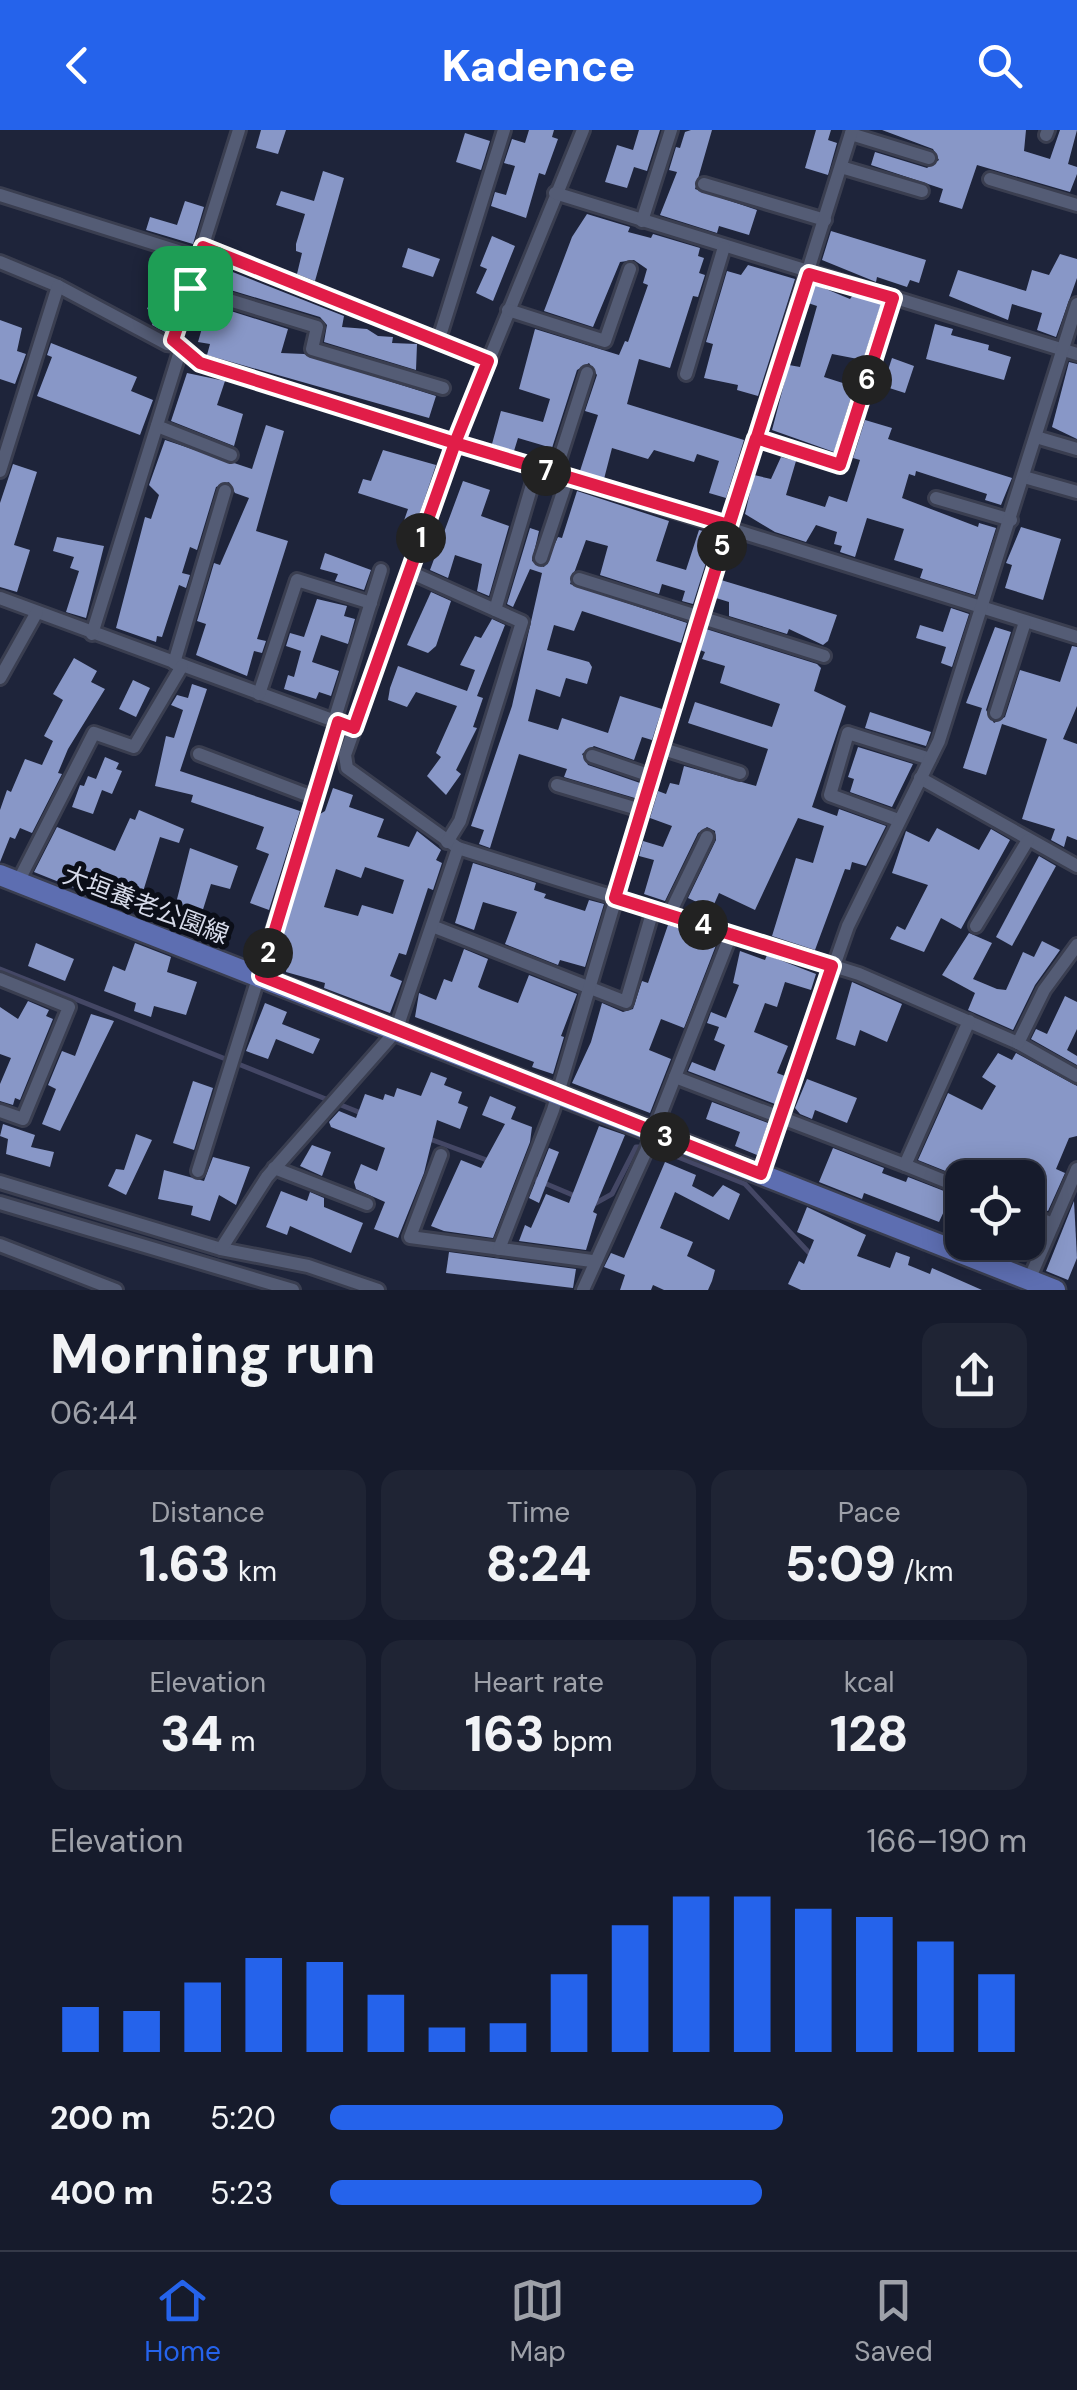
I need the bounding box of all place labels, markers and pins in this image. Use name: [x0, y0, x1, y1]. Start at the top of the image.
pin: [148, 246, 233, 331]
pin: 6: [842, 355, 892, 405]
pin: 7: [521, 446, 571, 496]
pin: 1: [396, 513, 446, 563]
pin: 5: [697, 521, 747, 571]
pin: 4: [678, 900, 728, 950]
pin: 2: [243, 928, 293, 978]
pin: 3: [640, 1112, 690, 1162]

